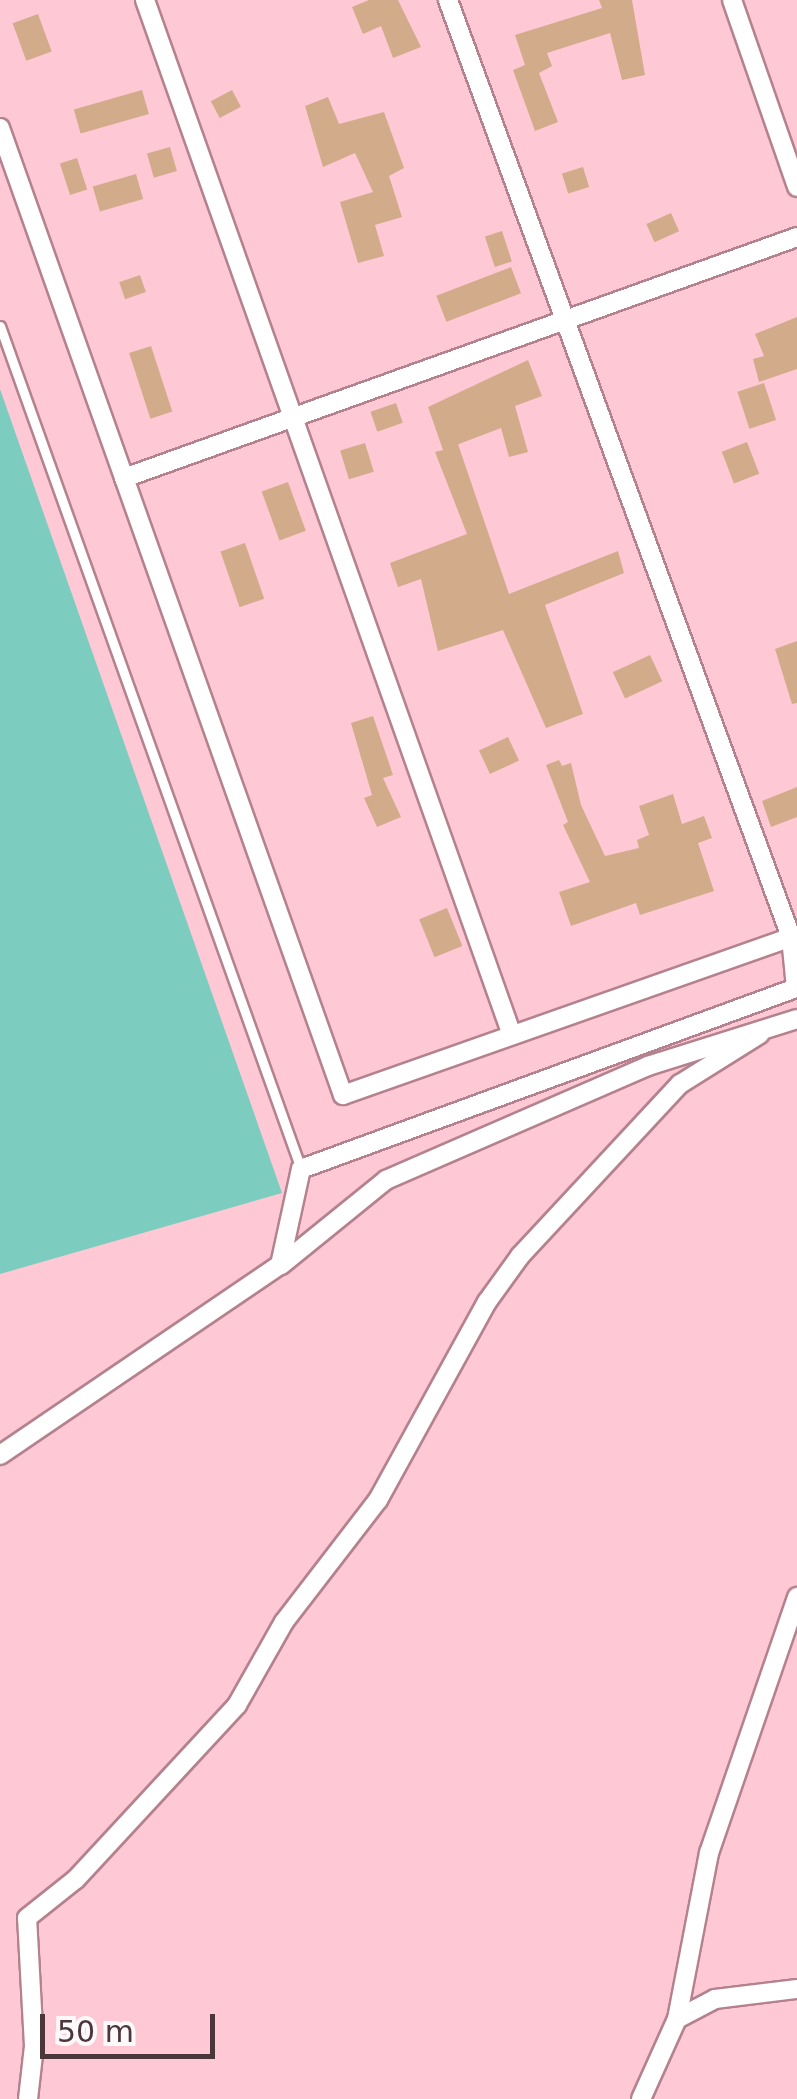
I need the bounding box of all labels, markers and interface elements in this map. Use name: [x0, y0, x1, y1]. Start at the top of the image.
scale bar: [45, 1994, 220, 2056]
text: 50 m: [57, 2014, 134, 2049]

